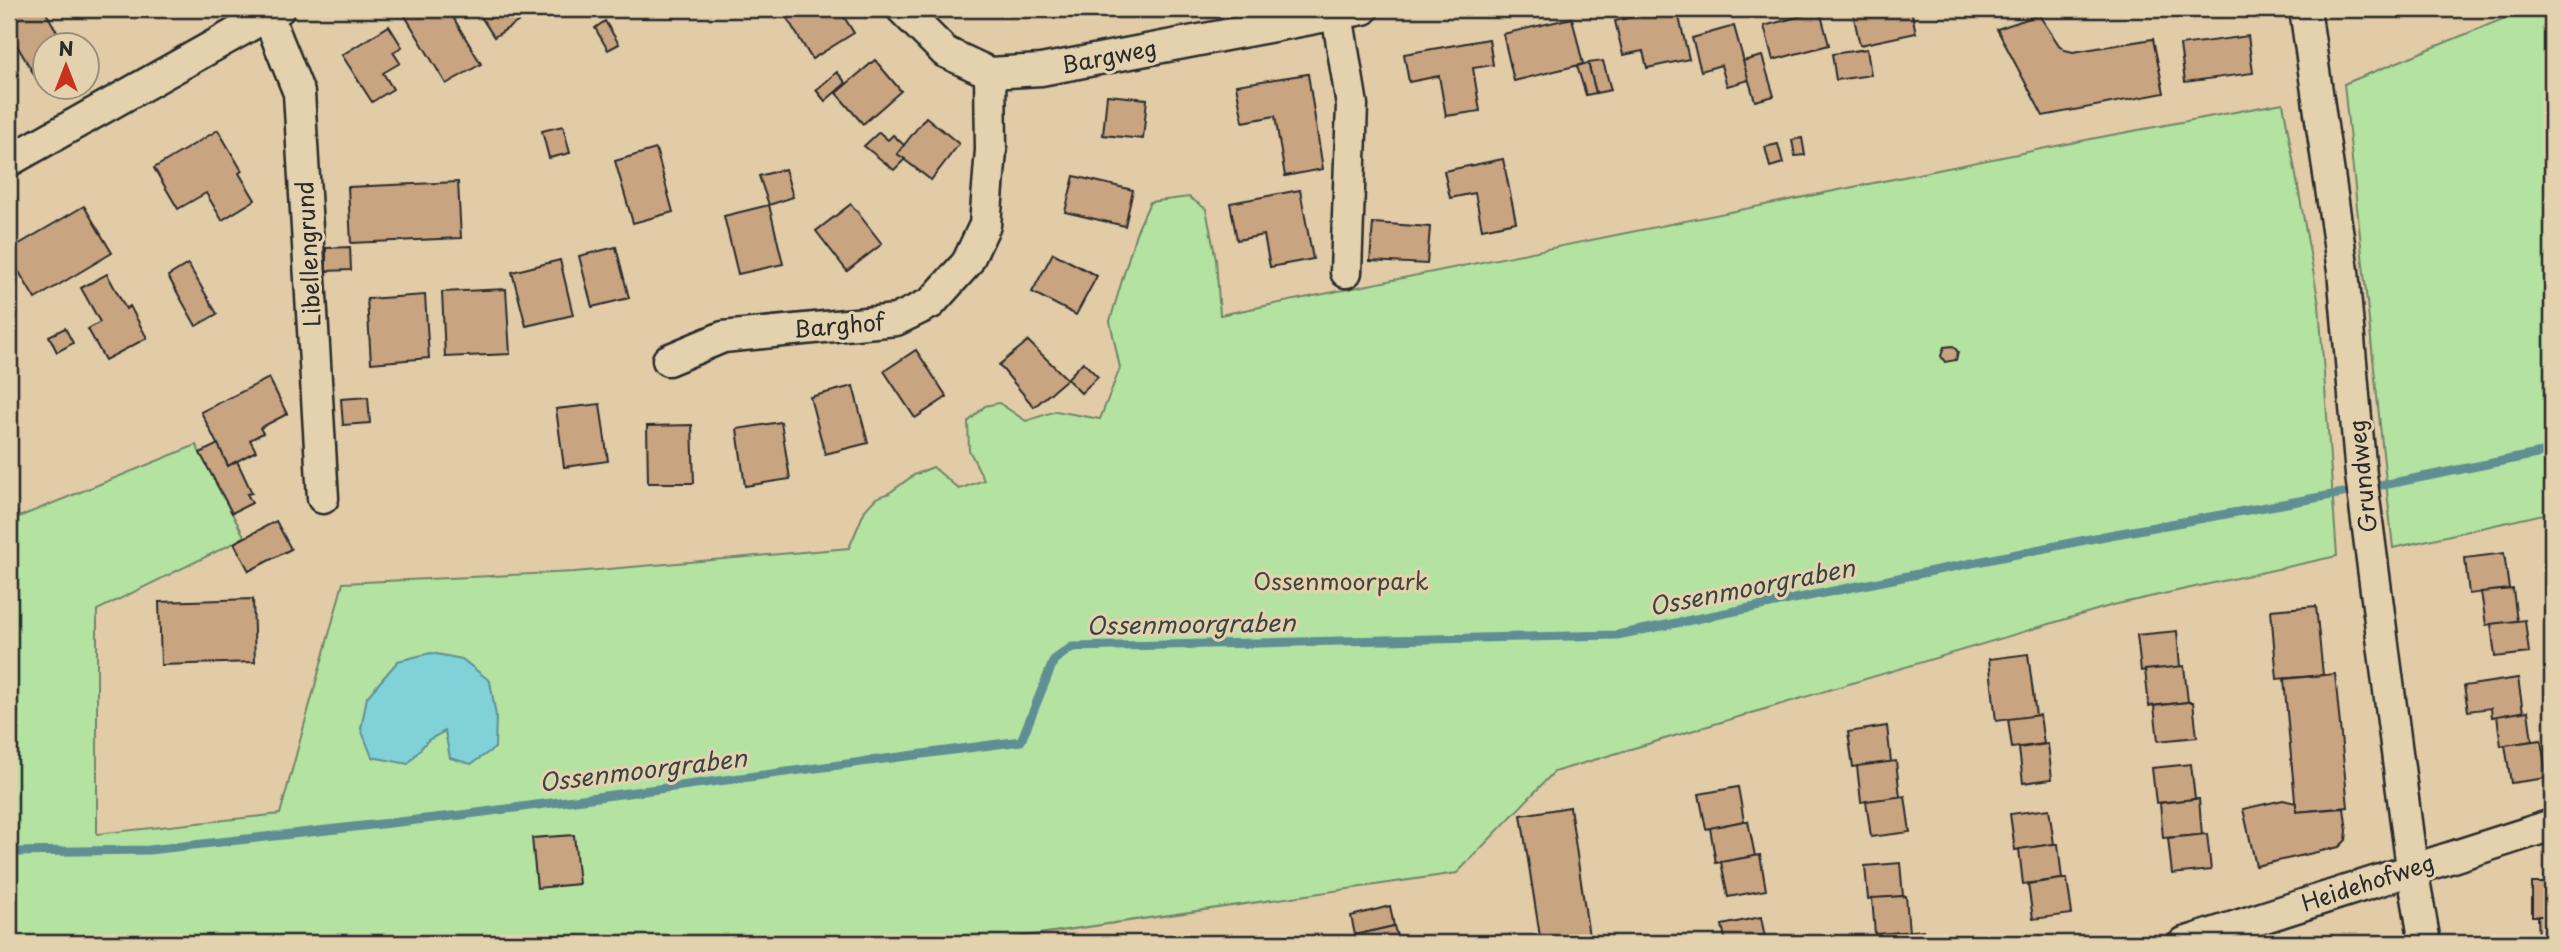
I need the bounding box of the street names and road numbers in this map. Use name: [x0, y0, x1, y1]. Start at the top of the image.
street label: Bargweg: [1058, 29, 1160, 82]
street label: Libellengrund: [286, 180, 329, 328]
street label: Barghof: [792, 303, 888, 346]
street label: Grundweg: [2338, 418, 2385, 535]
street label: Heidehofweg: [2296, 844, 2439, 920]

